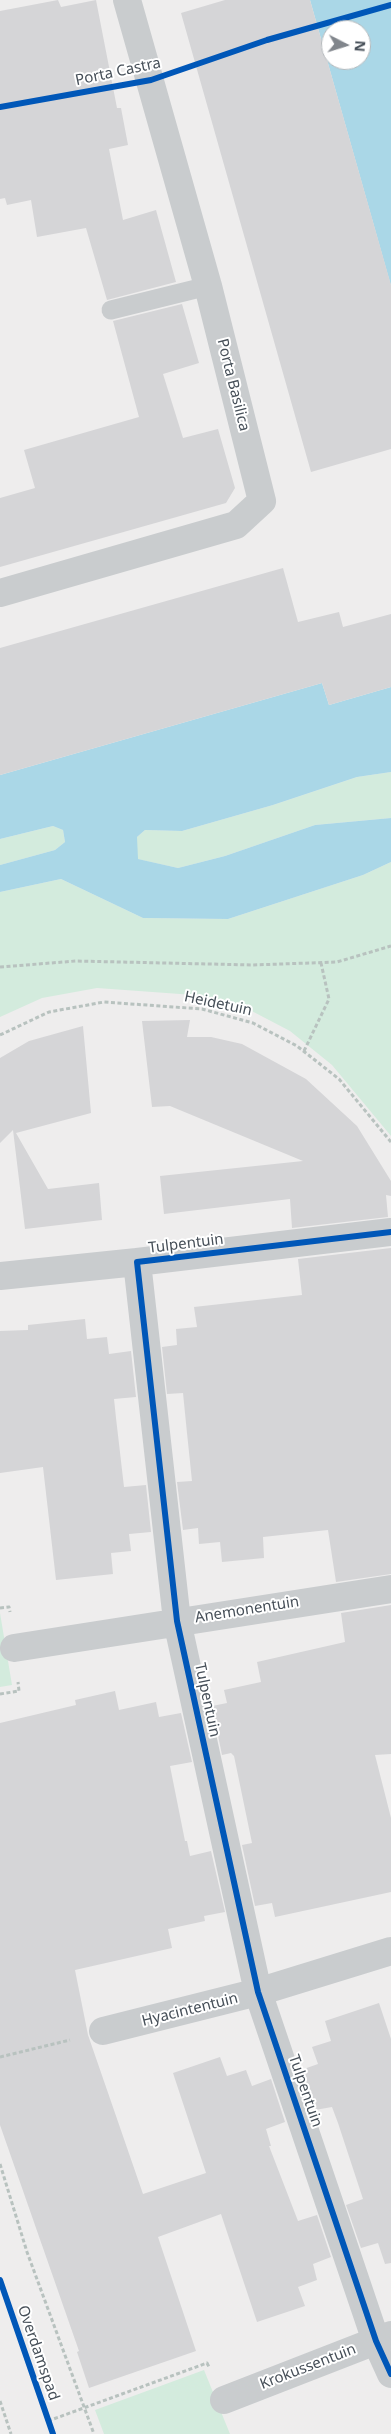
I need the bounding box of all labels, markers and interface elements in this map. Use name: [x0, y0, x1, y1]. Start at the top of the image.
north arrow: [321, 20, 371, 70]
text: N: [350, 40, 370, 53]
street label: Porta Castra: [74, 54, 162, 90]
street label: Porta Basilica: [213, 337, 253, 433]
street label: Heidetuin: [182, 988, 254, 1020]
street label: Tulpentuin: [147, 1230, 225, 1258]
street label: Anemonentuin: [194, 1593, 300, 1627]
street label: Tulpentuin: [190, 1661, 224, 1739]
street label: Hyacintentuin: [140, 1989, 240, 2031]
street label: Tulpentuin: [284, 2052, 326, 2130]
street label: Overdamspad: [13, 2303, 63, 2403]
street label: Krokussentuin: [257, 2340, 359, 2394]

